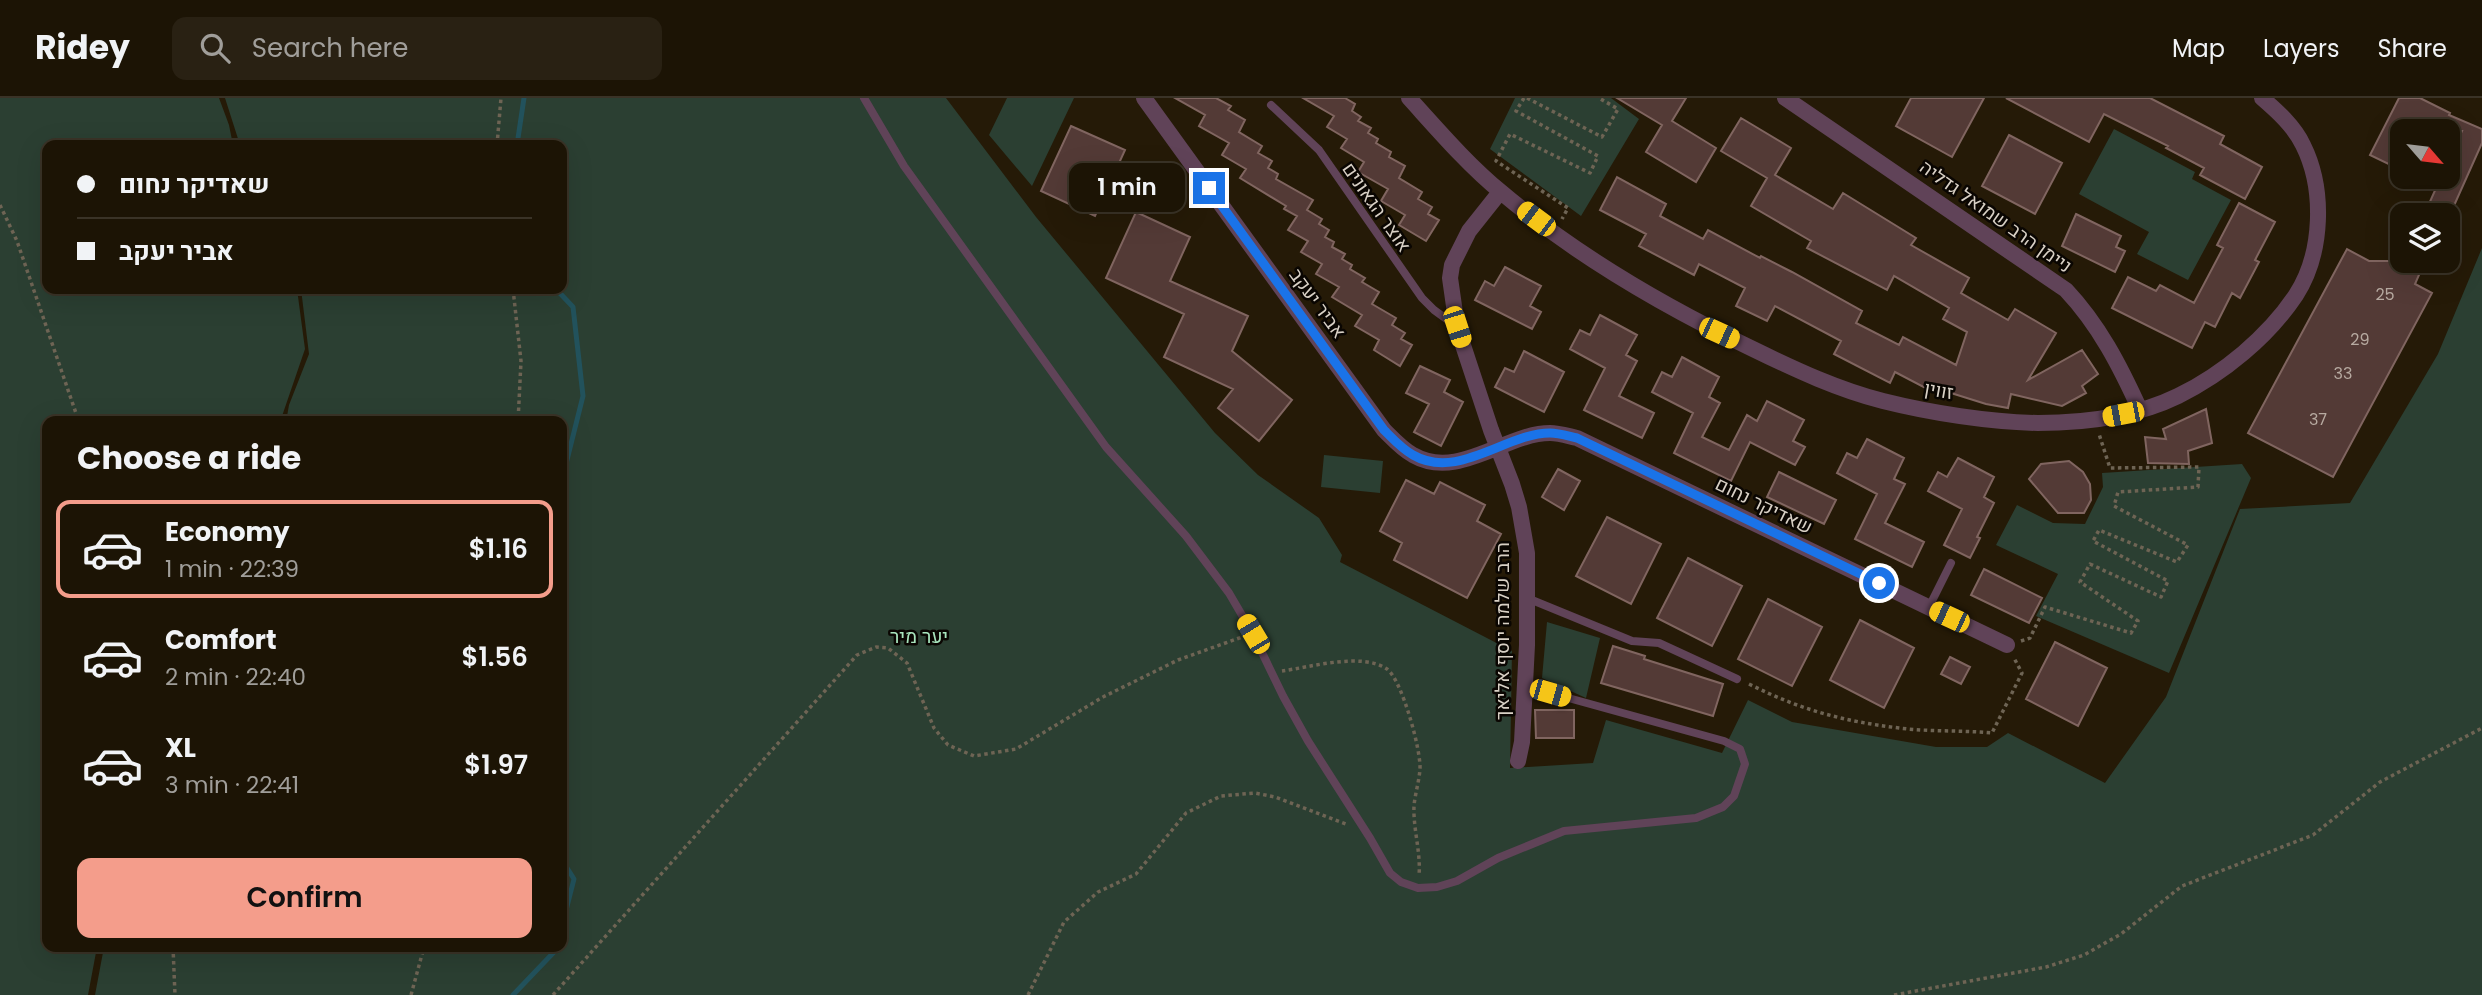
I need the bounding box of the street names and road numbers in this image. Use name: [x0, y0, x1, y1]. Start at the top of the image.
street label: ניימן הרב שמואל גדליה: [1914, 154, 2077, 279]
street label: אוצר הגאונים: [1336, 157, 1417, 257]
street label: אביר יעקב: [1283, 263, 1352, 344]
street label: זווין: [1922, 375, 1956, 406]
street label: שאדיקר נחום: [1711, 470, 1817, 541]
street label: הרב שלמה יוסף אליאך: [1489, 542, 1516, 720]

